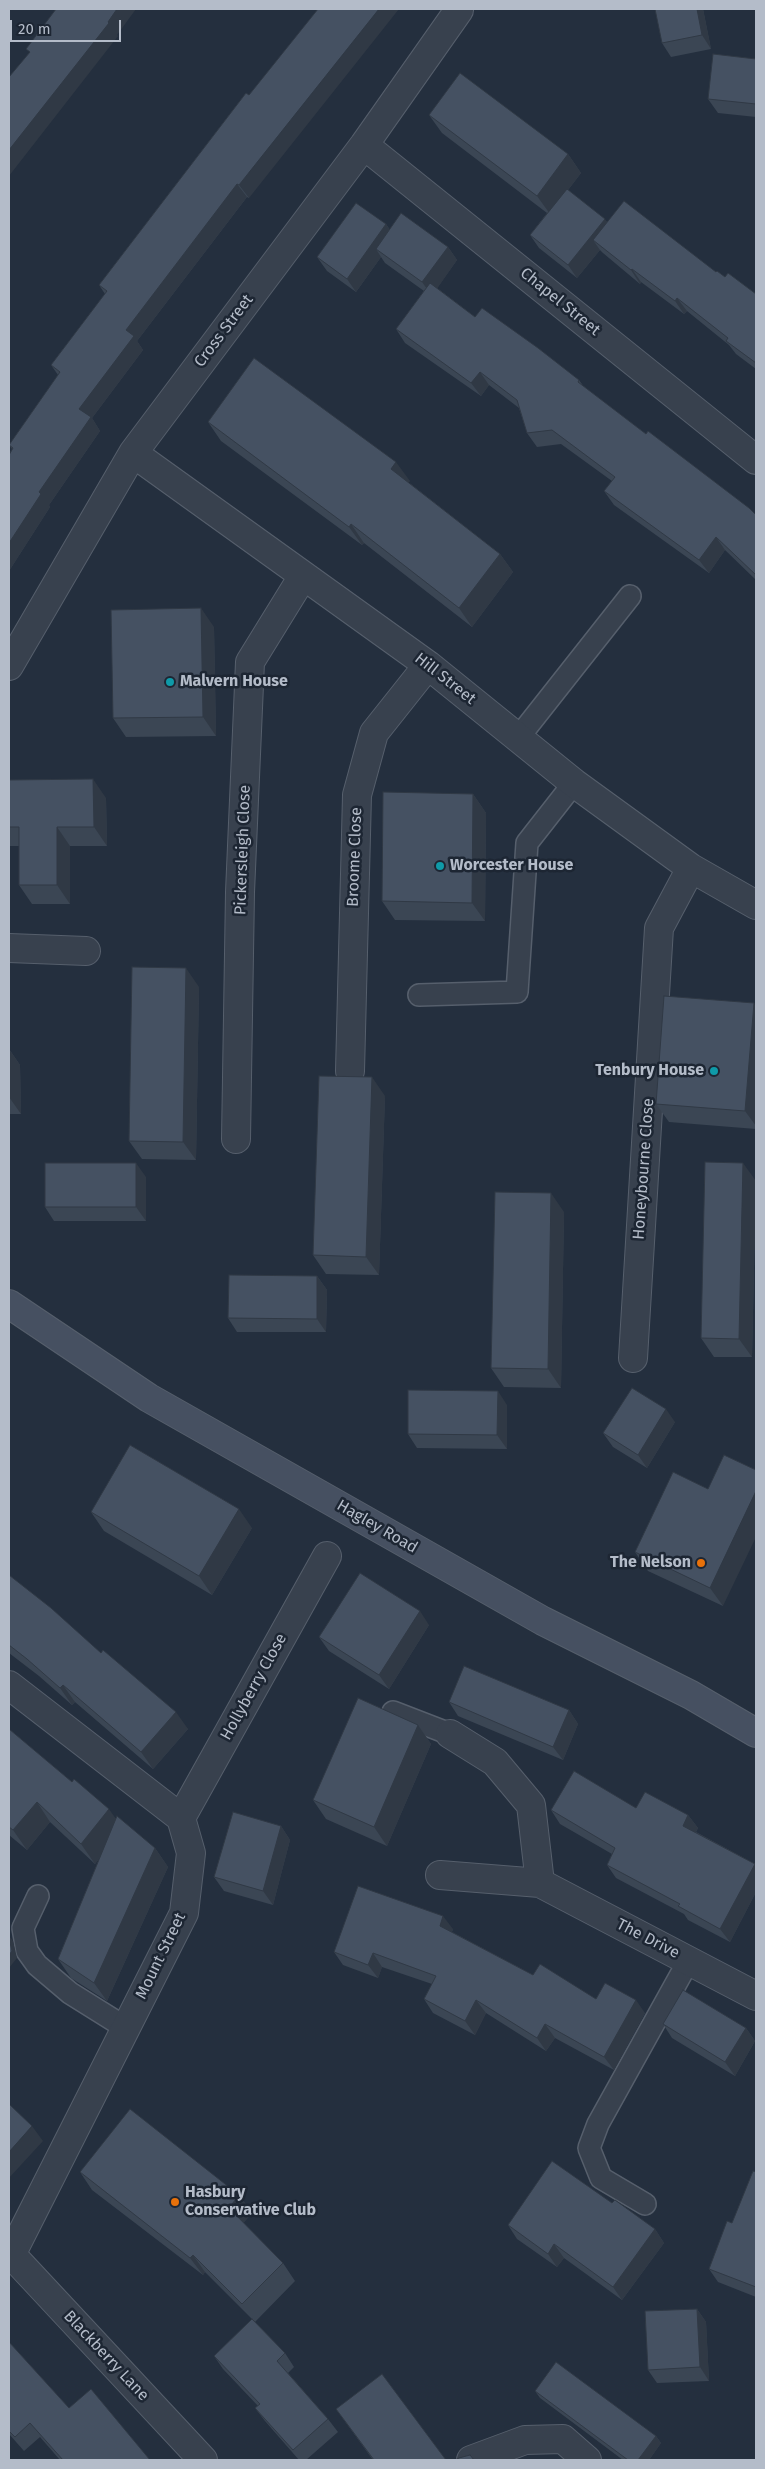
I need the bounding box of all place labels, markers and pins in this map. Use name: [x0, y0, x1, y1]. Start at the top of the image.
place label: Malvern House: [180, 672, 288, 692]
marker: Malvern House: [164, 676, 176, 688]
place label: Worcester House: [450, 856, 573, 876]
marker: Worcester House: [434, 860, 446, 872]
place label: Tenbury House: [595, 1061, 704, 1081]
marker: Tenbury House: [708, 1065, 720, 1077]
place label: The Nelson: [610, 1553, 691, 1573]
marker: The Nelson: [695, 1557, 707, 1569]
place label: Hasbury Conservative Club: [185, 2183, 316, 2221]
marker: Hasbury Conservative Club: [169, 2196, 181, 2208]

